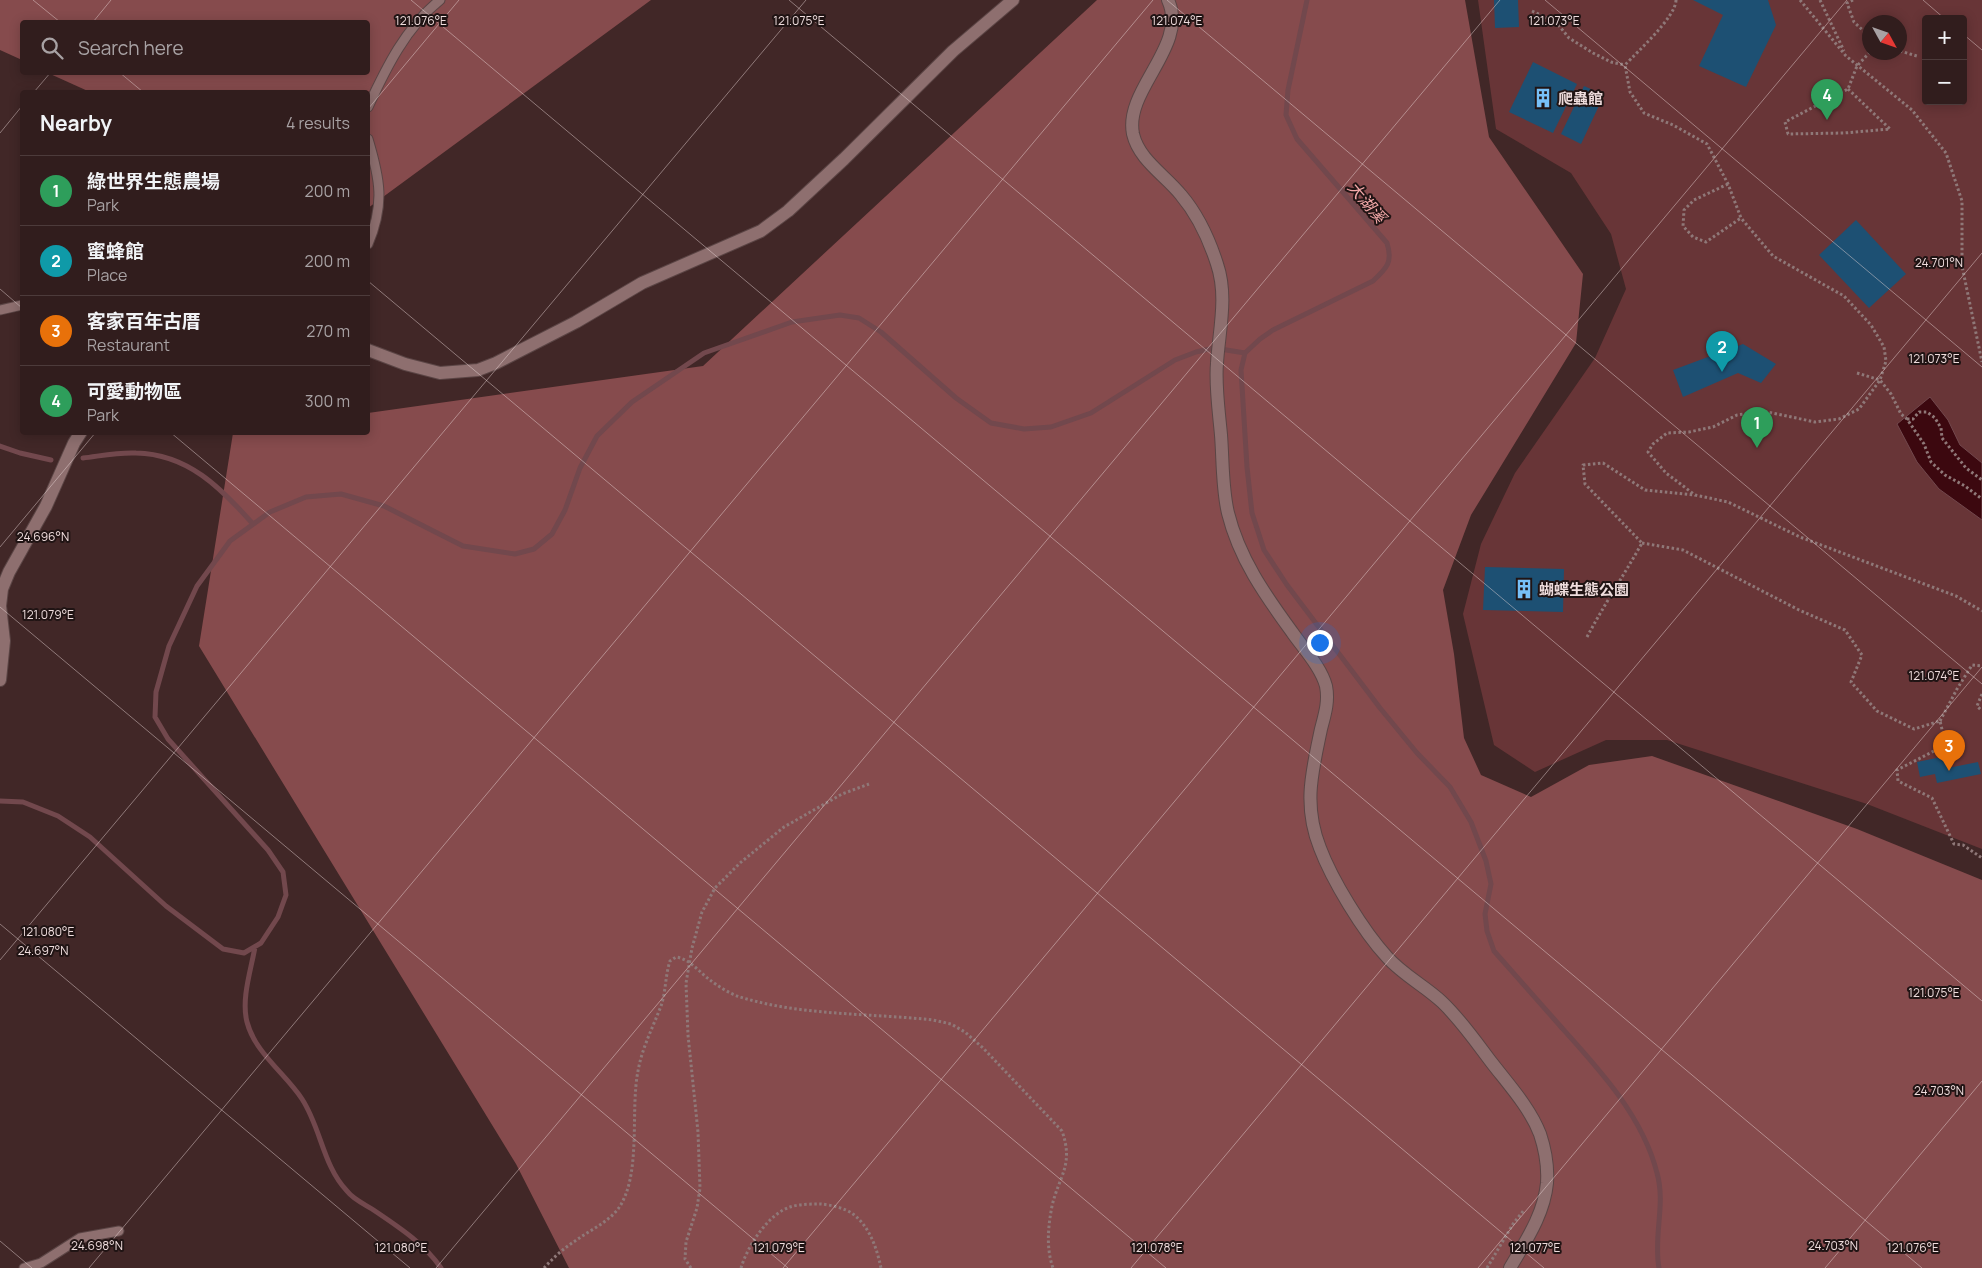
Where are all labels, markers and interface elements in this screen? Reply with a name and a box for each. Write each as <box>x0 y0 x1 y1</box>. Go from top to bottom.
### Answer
text: 121.076°E <box>395 12 447 29</box>
text: 121.075°E <box>773 12 825 29</box>
text: 121.074°E <box>1152 12 1203 29</box>
text: 121.073°E <box>1529 12 1580 29</box>
north arrow <box>1862 15 1907 60</box>
map controls <box>1922 15 1967 105</box>
button: + <box>1922 15 1967 60</box>
search box <box>20 20 370 75</box>
icon: search <box>38 34 66 62</box>
text: Search here <box>78 35 184 61</box>
button: − <box>1922 60 1967 105</box>
pin: 4 <box>1811 79 1843 120</box>
building icon: 爬蟲館 <box>1532 87 1554 109</box>
place label: 爬蟲館 <box>1558 88 1603 109</box>
text: Nearby <box>40 109 112 137</box>
text: 4 results <box>286 112 350 134</box>
text: 綠世界生態農場 <box>87 168 220 194</box>
water label: 大湖溪 <box>1343 177 1392 229</box>
text: 1 <box>52 180 60 202</box>
text: 200 m <box>305 180 350 202</box>
text: Park <box>87 194 119 216</box>
text: 蜜蜂館 <box>87 238 144 264</box>
text: 2 <box>51 250 61 272</box>
text: 200 m <box>305 250 350 272</box>
text: 24.701°N <box>1915 254 1963 271</box>
text: Place <box>87 264 127 286</box>
text: 客家百年古厝 <box>87 308 201 334</box>
text: 3 <box>51 320 61 342</box>
text: 270 m <box>306 320 350 342</box>
pin: 2 <box>1706 331 1738 372</box>
text: Restaurant <box>87 334 170 356</box>
text: 121.073°E <box>1909 350 1960 367</box>
text: 可愛動物區 <box>87 378 182 404</box>
text: 4 <box>51 390 61 412</box>
text: 300 m <box>305 390 350 412</box>
text: Park <box>87 404 119 426</box>
pin: 1 <box>1741 407 1773 448</box>
text: 24.696°N <box>17 528 69 545</box>
building icon: 蝴蝶生態公園 <box>1513 578 1535 600</box>
place label: 蝴蝶生態公園 <box>1539 579 1629 600</box>
text: 121.079°E <box>22 606 74 623</box>
your location <box>1307 630 1333 656</box>
text: 121.074°E <box>1909 667 1960 684</box>
pin: 3 <box>1933 730 1965 771</box>
text: 121.080°E <box>22 923 74 940</box>
text: 24.697°N <box>18 942 68 959</box>
text: 121.075°E <box>1908 984 1960 1001</box>
text: 24.703°N <box>1914 1082 1964 1099</box>
text: 24.698°N <box>71 1237 123 1254</box>
text: 24.703°N <box>1808 1237 1858 1254</box>
text: 121.080°E <box>375 1239 427 1256</box>
text: 121.079°E <box>753 1239 805 1256</box>
text: 121.078°E <box>1131 1239 1183 1256</box>
text: 121.077°E <box>1510 1239 1560 1256</box>
text: 121.076°E <box>1887 1239 1939 1256</box>

